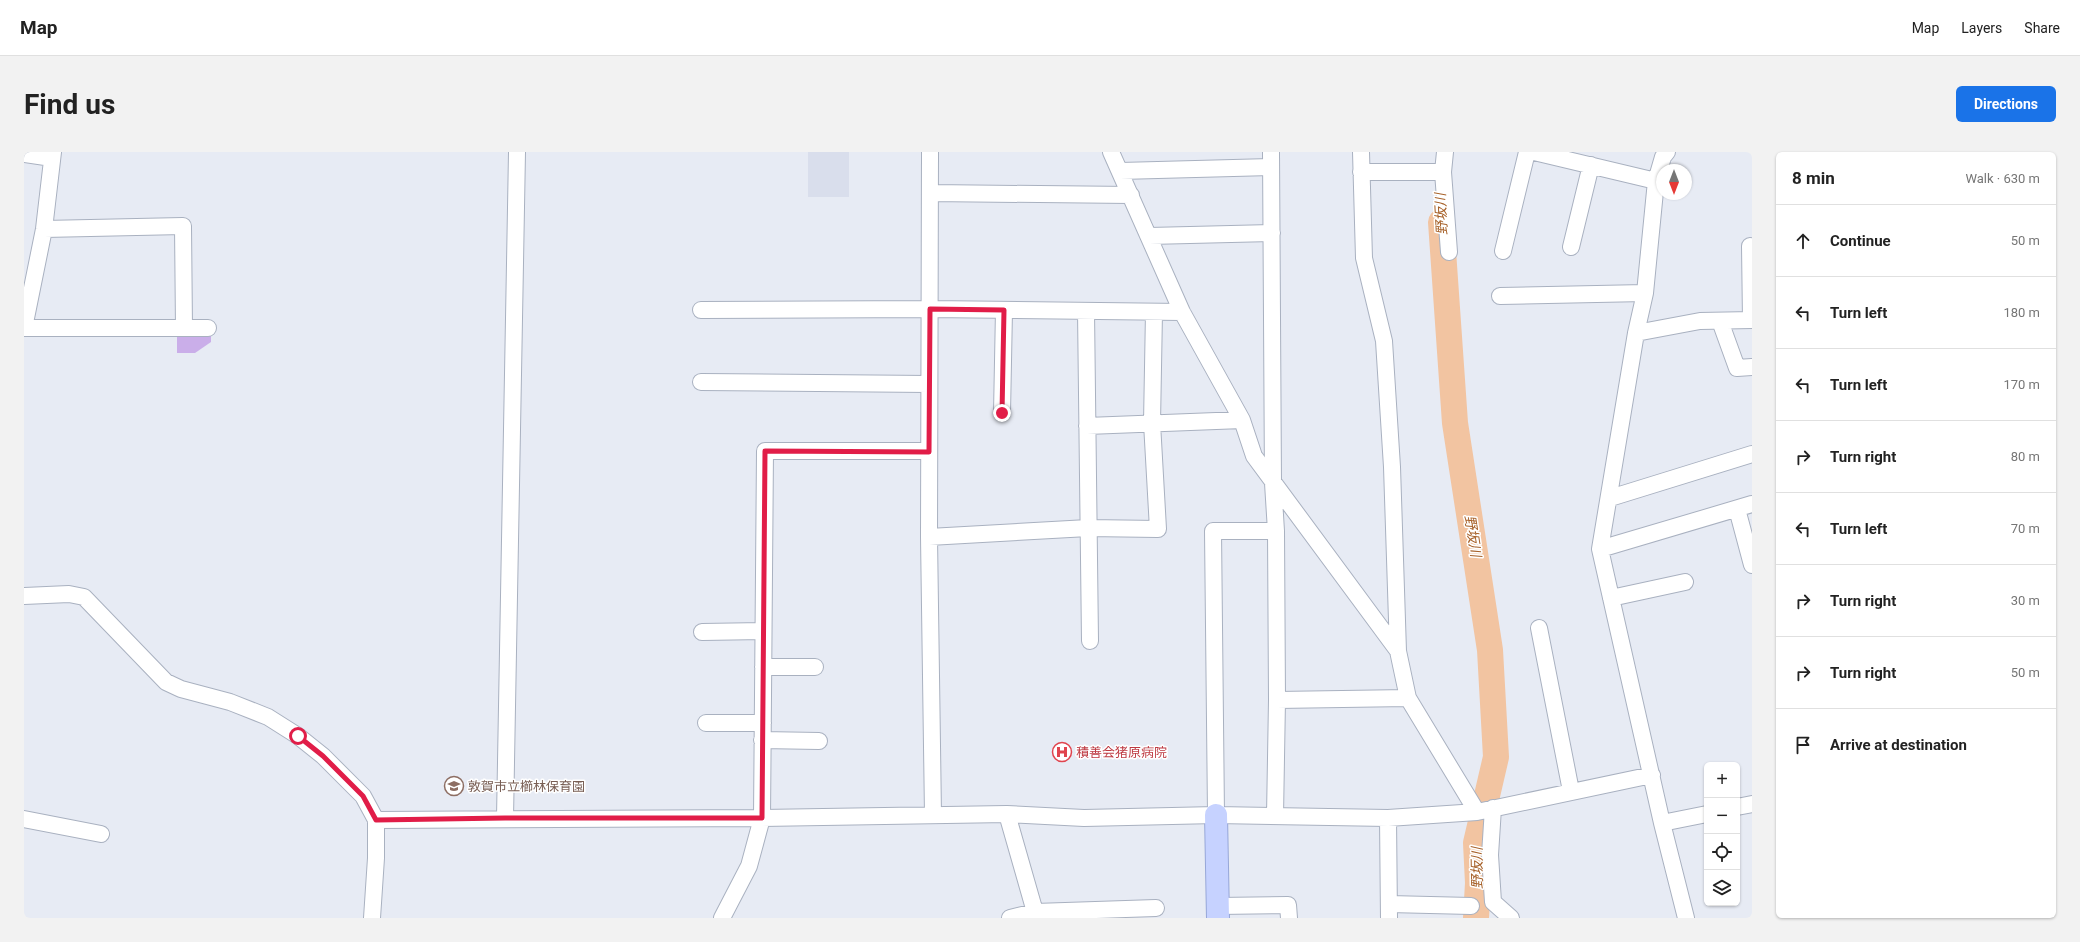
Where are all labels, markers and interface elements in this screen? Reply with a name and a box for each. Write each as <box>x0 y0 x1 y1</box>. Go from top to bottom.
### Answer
text: Map <box>20 16 58 39</box>
text: Map <box>1912 20 1939 36</box>
text: Layers <box>1961 20 2002 36</box>
text: Share <box>2024 20 2060 36</box>
button: Directions <box>1956 86 2056 122</box>
text: Find us <box>24 88 115 121</box>
north arrow <box>1656 164 1692 200</box>
text: 8 min <box>1792 168 1835 188</box>
text: Walk · 630 m <box>1965 171 2040 186</box>
water label: 野坂川 <box>1432 191 1450 235</box>
icon: ahead <box>1792 230 1814 252</box>
text: Continue <box>1830 232 1891 250</box>
text: 50 m <box>2011 233 2040 248</box>
icon: left <box>1792 302 1814 324</box>
text: Turn left <box>1830 304 1887 322</box>
text: 180 m <box>2003 305 2040 320</box>
icon: left <box>1792 374 1814 396</box>
text: Turn left <box>1830 376 1887 394</box>
text: 170 m <box>2003 377 2040 392</box>
route end <box>993 404 1011 422</box>
icon: right <box>1792 446 1814 468</box>
text: Turn right <box>1830 448 1896 466</box>
text: 80 m <box>2011 449 2040 464</box>
water label: 野坂川 <box>1462 514 1484 560</box>
icon: left <box>1792 518 1814 540</box>
text: Turn left <box>1830 520 1887 538</box>
text: 70 m <box>2011 521 2040 536</box>
icon: right <box>1792 590 1814 612</box>
text: Turn right <box>1830 592 1896 610</box>
text: 30 m <box>2011 593 2040 608</box>
icon: right <box>1792 662 1814 684</box>
text: Turn right <box>1830 664 1896 682</box>
text: 50 m <box>2011 665 2040 680</box>
route start <box>289 727 307 745</box>
icon: arrive <box>1792 734 1814 756</box>
text: Arrive at destination <box>1830 736 1967 754</box>
hospital icon: 積善会猪原病院 <box>1051 741 1073 763</box>
place label: 積善会猪原病院 <box>1076 745 1167 760</box>
map controls <box>1704 762 1740 906</box>
button: + <box>1704 762 1740 798</box>
school or university icon: 敦賀市立櫛林保育園 <box>443 775 465 797</box>
place label: 敦賀市立櫛林保育園 <box>468 779 585 794</box>
button: − <box>1704 798 1740 834</box>
button: locate <box>1704 834 1740 870</box>
water label: 野坂川 <box>1469 845 1485 889</box>
button: layers <box>1704 870 1740 906</box>

